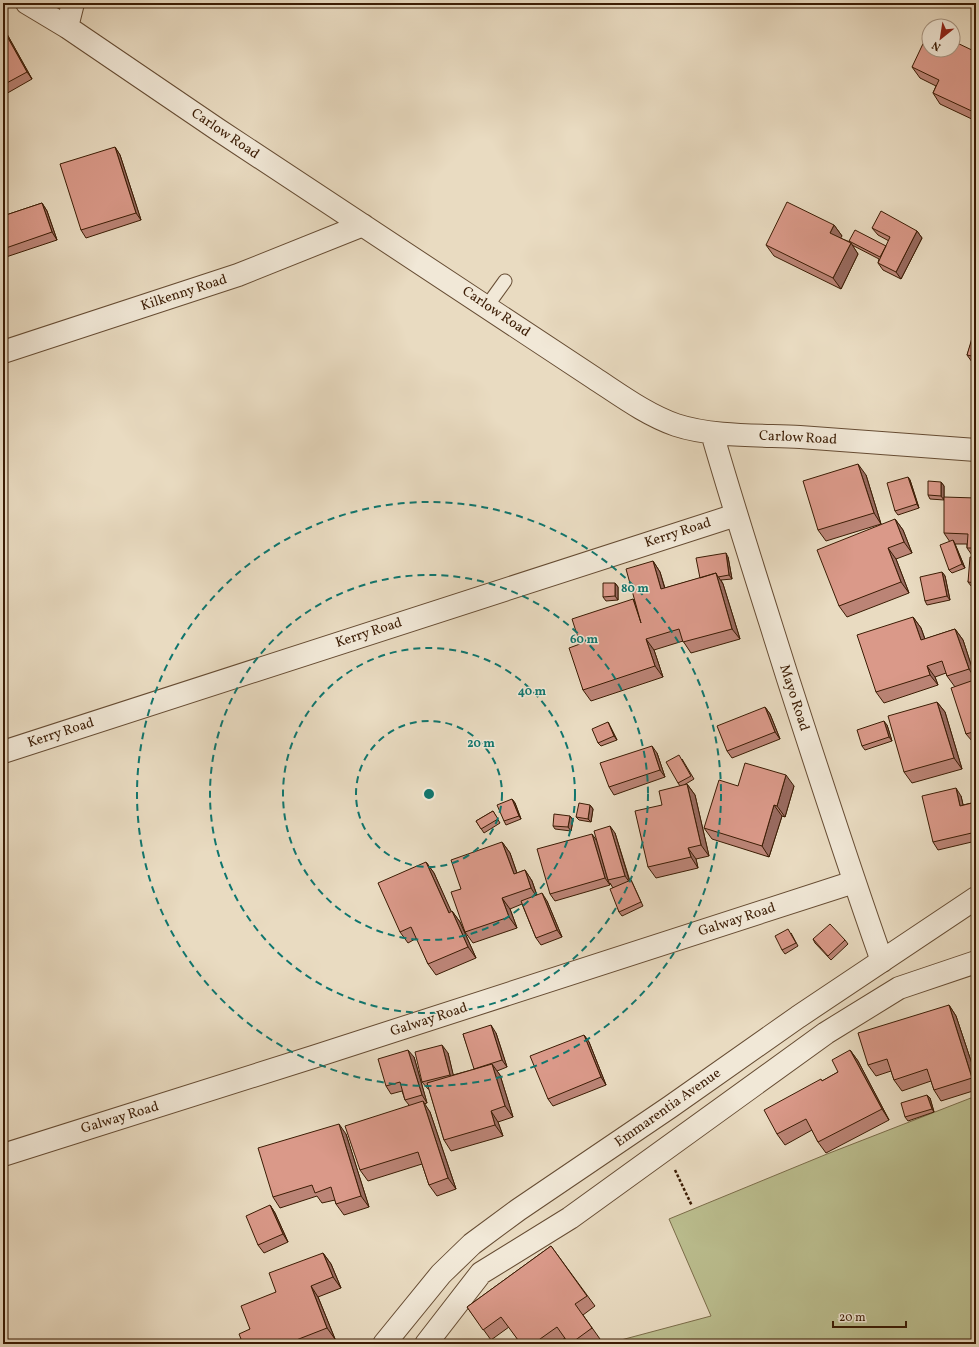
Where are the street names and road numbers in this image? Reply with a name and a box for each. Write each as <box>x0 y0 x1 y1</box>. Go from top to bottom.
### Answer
street label: Carlow Road <box>187 104 263 164</box>
street label: Kilkenny Road <box>138 270 230 316</box>
street label: Carlow Road <box>458 282 534 342</box>
street label: Carlow Road <box>758 426 838 450</box>
street label: Kerry Road <box>642 513 714 553</box>
street label: Kerry Road <box>333 613 405 653</box>
street label: Mayo Road <box>774 662 814 734</box>
street label: Kerry Road <box>25 713 97 753</box>
street label: Galway Road <box>696 899 778 941</box>
street label: Galway Road <box>388 999 470 1041</box>
street label: Emmarentia Avenue <box>611 1064 725 1152</box>
street label: Galway Road <box>79 1097 161 1139</box>

